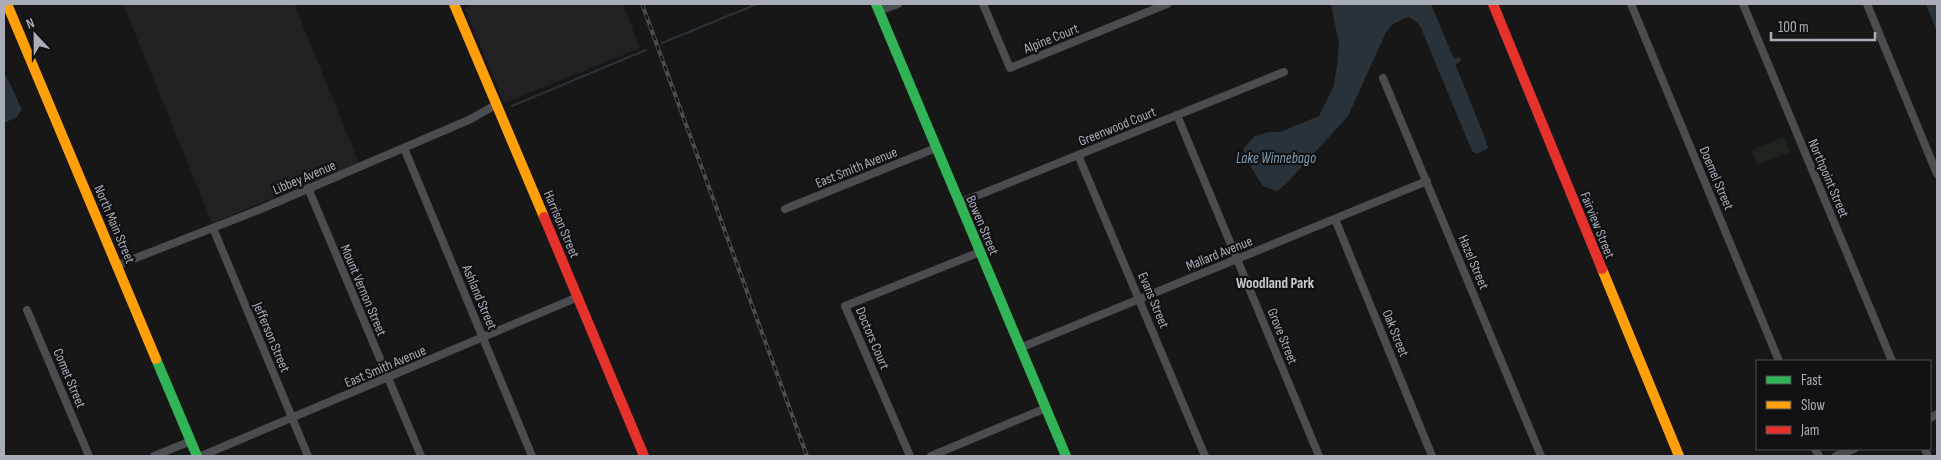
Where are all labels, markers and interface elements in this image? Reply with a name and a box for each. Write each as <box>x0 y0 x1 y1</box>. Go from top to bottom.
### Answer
north arrow <box>10 10 60 60</box>
scale bar <box>1771 10 1875 42</box>
text: N <box>24 14 37 33</box>
text: 100 m <box>1778 18 1809 37</box>
street label: Alpine Court <box>1020 20 1081 58</box>
street label: Greenwood Court <box>1076 103 1159 150</box>
street label: Northpoint Street <box>1804 136 1853 220</box>
street label: East Smith Avenue <box>813 143 900 192</box>
street label: Doemel Street <box>1696 144 1738 212</box>
water label: Lake Winnebago <box>1236 149 1316 168</box>
street label: Libbey Avenue <box>270 157 338 198</box>
street label: North Main Street <box>90 182 139 266</box>
street label: Harrison Street <box>540 188 583 261</box>
street label: Fairview Street <box>1576 189 1619 261</box>
street label: Bowen Street <box>962 193 1003 258</box>
street label: Mallard Avenue <box>1183 232 1255 275</box>
street label: Hazel Street <box>1455 232 1493 292</box>
street label: Mount Vernon Street <box>337 242 390 338</box>
street label: Ashland Street <box>458 261 501 332</box>
street label: Evans Street <box>1134 270 1173 331</box>
district label: Woodland Park <box>1236 274 1315 293</box>
street label: Jefferson Street <box>249 299 294 375</box>
street label: Doctors Court <box>852 304 893 372</box>
street label: Grove Street <box>1264 306 1302 367</box>
street label: Oak Street <box>1378 307 1413 359</box>
street label: East Smith Avenue <box>342 342 428 391</box>
street label: Comet Street <box>49 346 90 411</box>
legend <box>1756 360 1931 450</box>
text: Fast <box>1801 371 1823 390</box>
text: Slow <box>1801 396 1825 415</box>
text: Jam <box>1800 421 1819 440</box>

